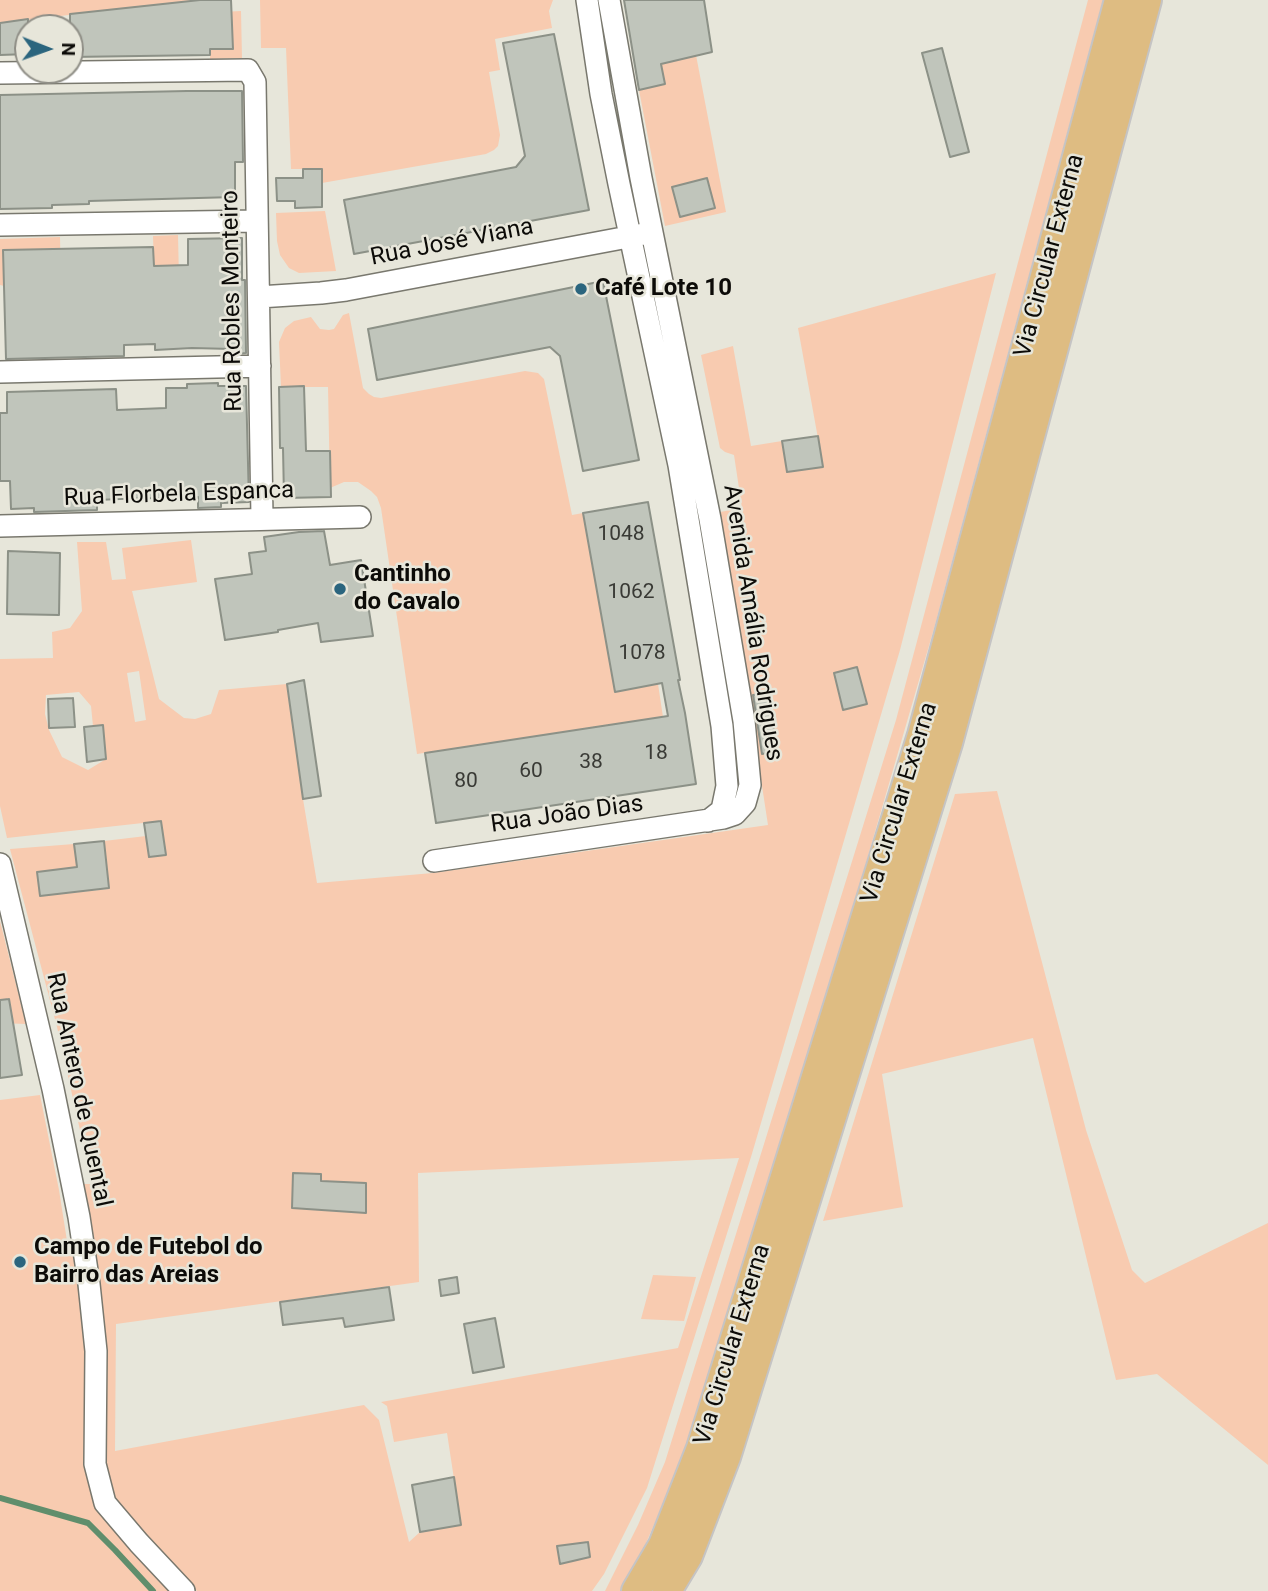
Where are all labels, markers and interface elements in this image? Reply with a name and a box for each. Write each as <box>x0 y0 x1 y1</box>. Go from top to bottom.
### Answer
north arrow <box>14 14 84 84</box>
text: N <box>57 42 80 56</box>
street label: Via Circular Externa <box>1009 151 1091 361</box>
street label: Rua Robles Monteiro <box>217 190 249 412</box>
street label: Rua José Viana <box>368 213 536 273</box>
place label: Café Lote 10 <box>595 275 732 303</box>
marker: Café Lote 10 <box>573 281 589 297</box>
street label: Rua Florbela Espanca <box>63 477 295 513</box>
street label: Avenida Amália Rodrigues <box>716 483 788 763</box>
house number: 1048 <box>597 522 645 548</box>
place label: Cantinho do Cavalo <box>354 561 460 617</box>
house number: 1062 <box>607 580 655 606</box>
marker: Cantinho do Cavalo <box>332 581 348 597</box>
house number: 1078 <box>618 641 666 667</box>
street label: Via Circular Externa <box>856 699 944 907</box>
house number: 18 <box>644 741 668 767</box>
house number: 38 <box>579 750 603 776</box>
house number: 60 <box>519 759 543 785</box>
house number: 80 <box>454 769 478 795</box>
street label: Rua João Dias <box>489 790 645 840</box>
street label: Rua Antero de Quental <box>39 970 117 1210</box>
place label: Campo de Futebol do Bairro das Areias <box>34 1234 263 1290</box>
street label: Via Circular Externa <box>689 1241 777 1449</box>
marker: Campo de Futebol do Bairro das Areias <box>12 1254 28 1270</box>

